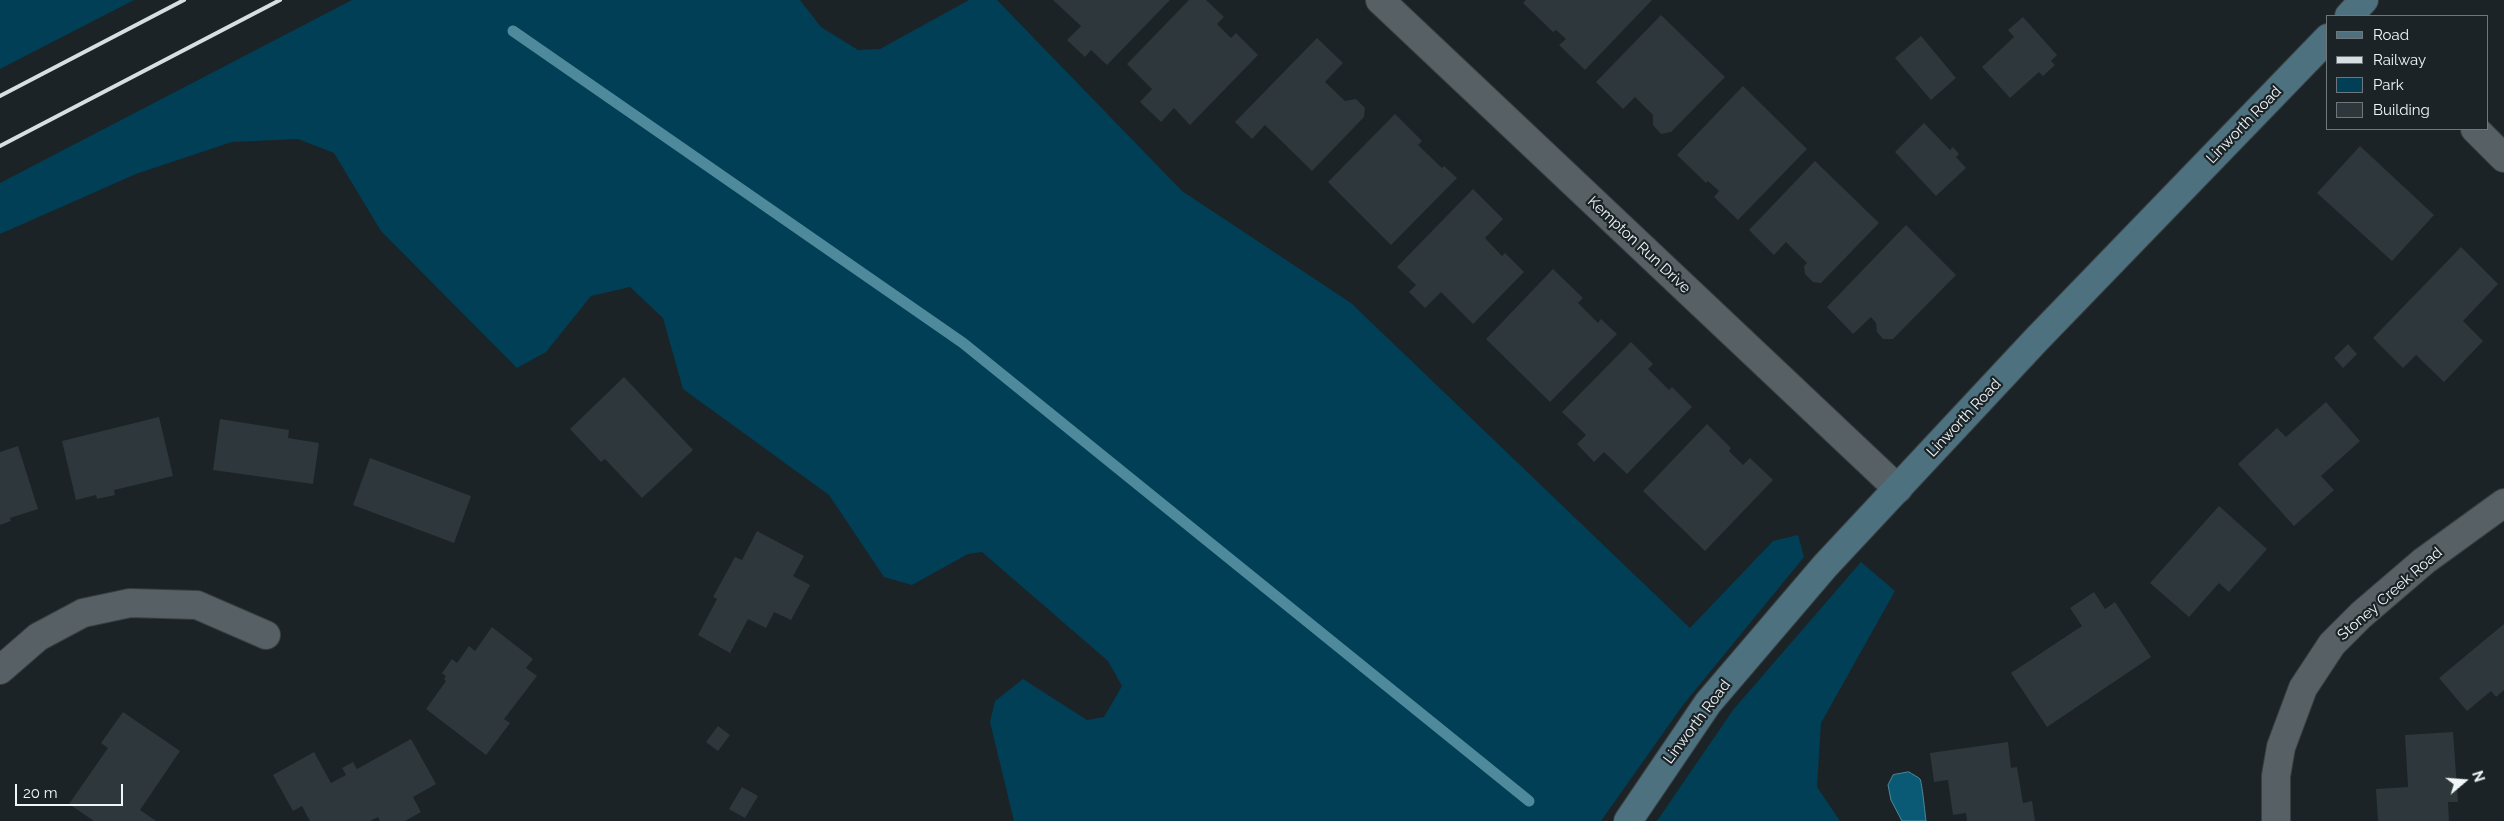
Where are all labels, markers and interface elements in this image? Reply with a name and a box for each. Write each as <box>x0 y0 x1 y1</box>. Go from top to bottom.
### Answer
legend <box>2326 15 2489 130</box>
text: Road <box>2373 26 2409 44</box>
text: Railway <box>2373 51 2426 69</box>
text: Park <box>2373 76 2404 94</box>
street label: Linworth Road <box>2203 83 2285 167</box>
text: Building <box>2373 101 2430 119</box>
street label: Kempton Run Drive <box>1584 193 1694 297</box>
street label: Linworth Road <box>1923 375 2005 461</box>
street label: Stoney Creek Road <box>2334 544 2446 644</box>
street label: Linworth Road <box>1660 677 1734 767</box>
north arrow <box>2439 756 2489 806</box>
text: N <box>2469 769 2488 784</box>
scale bar <box>18 774 125 806</box>
text: 20 m <box>23 784 58 802</box>

